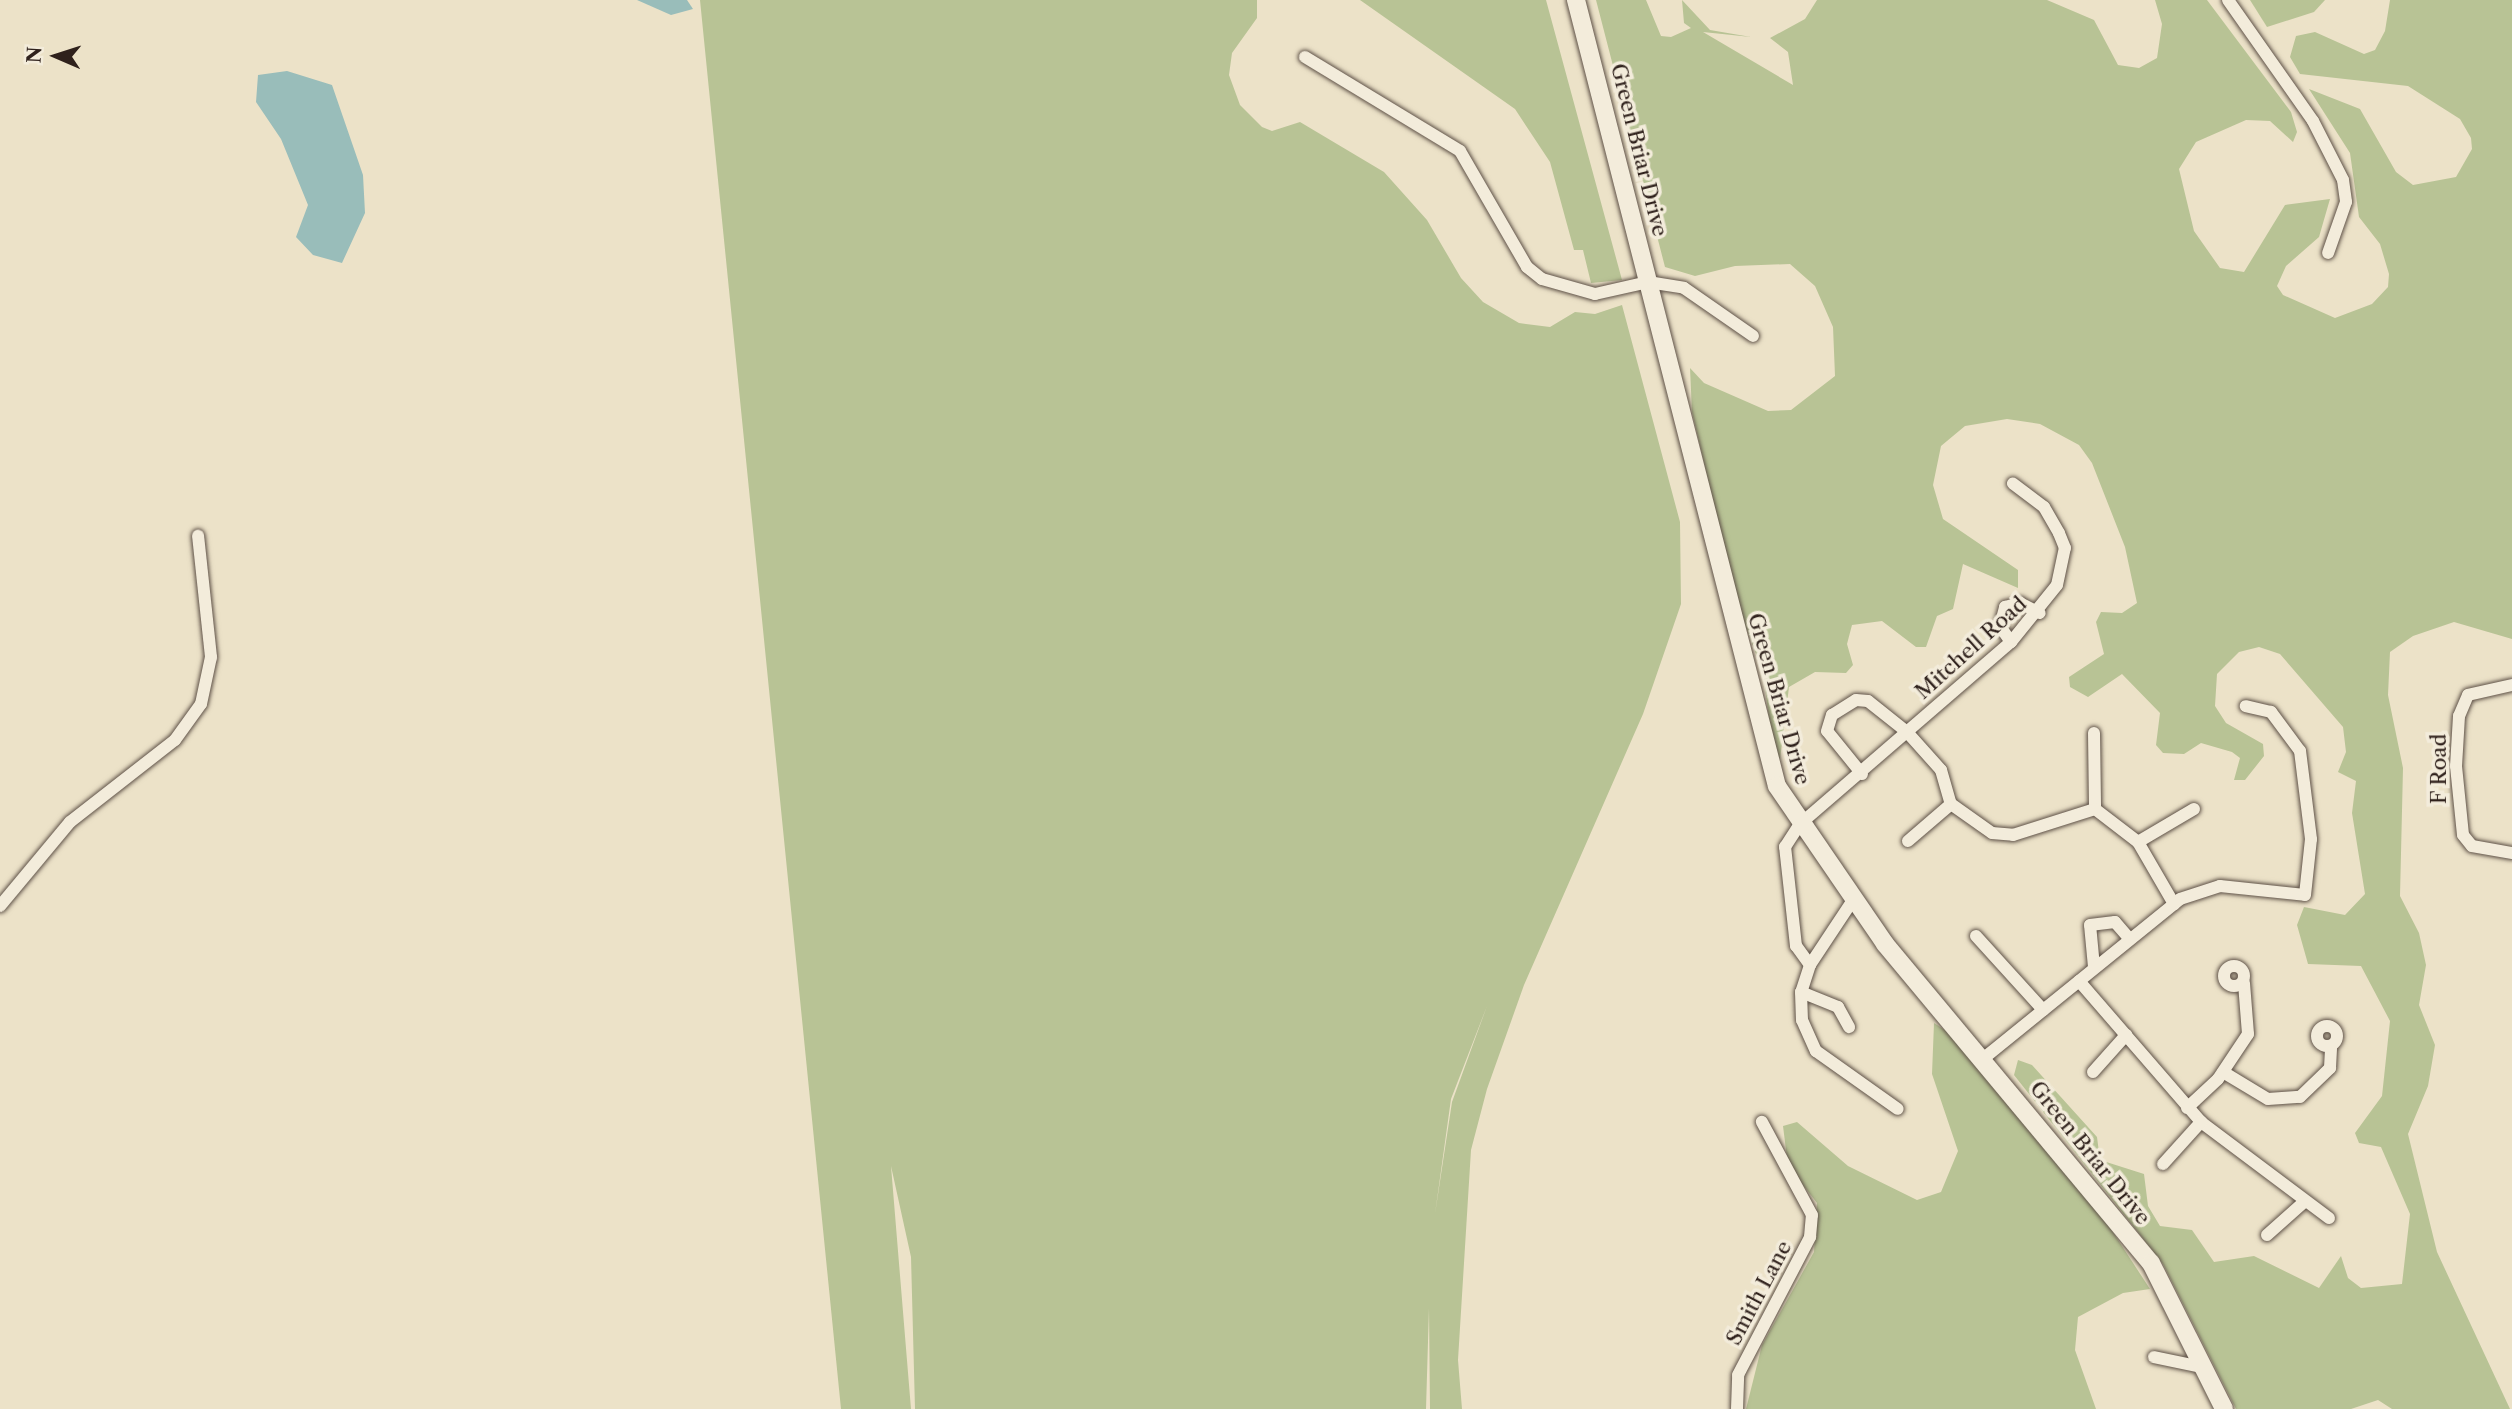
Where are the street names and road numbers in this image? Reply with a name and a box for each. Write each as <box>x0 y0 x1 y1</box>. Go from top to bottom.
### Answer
street label: Green Briar Drive <box>1605 61 1673 239</box>
street label: Mitchell Road <box>1910 591 2032 705</box>
street label: Green Briar Drive <box>1742 610 1816 788</box>
street label: F Road <box>2426 733 2452 805</box>
street label: Green Briar Drive <box>2024 1076 2156 1230</box>
street label: Smith Lane <box>1721 1237 1797 1349</box>

